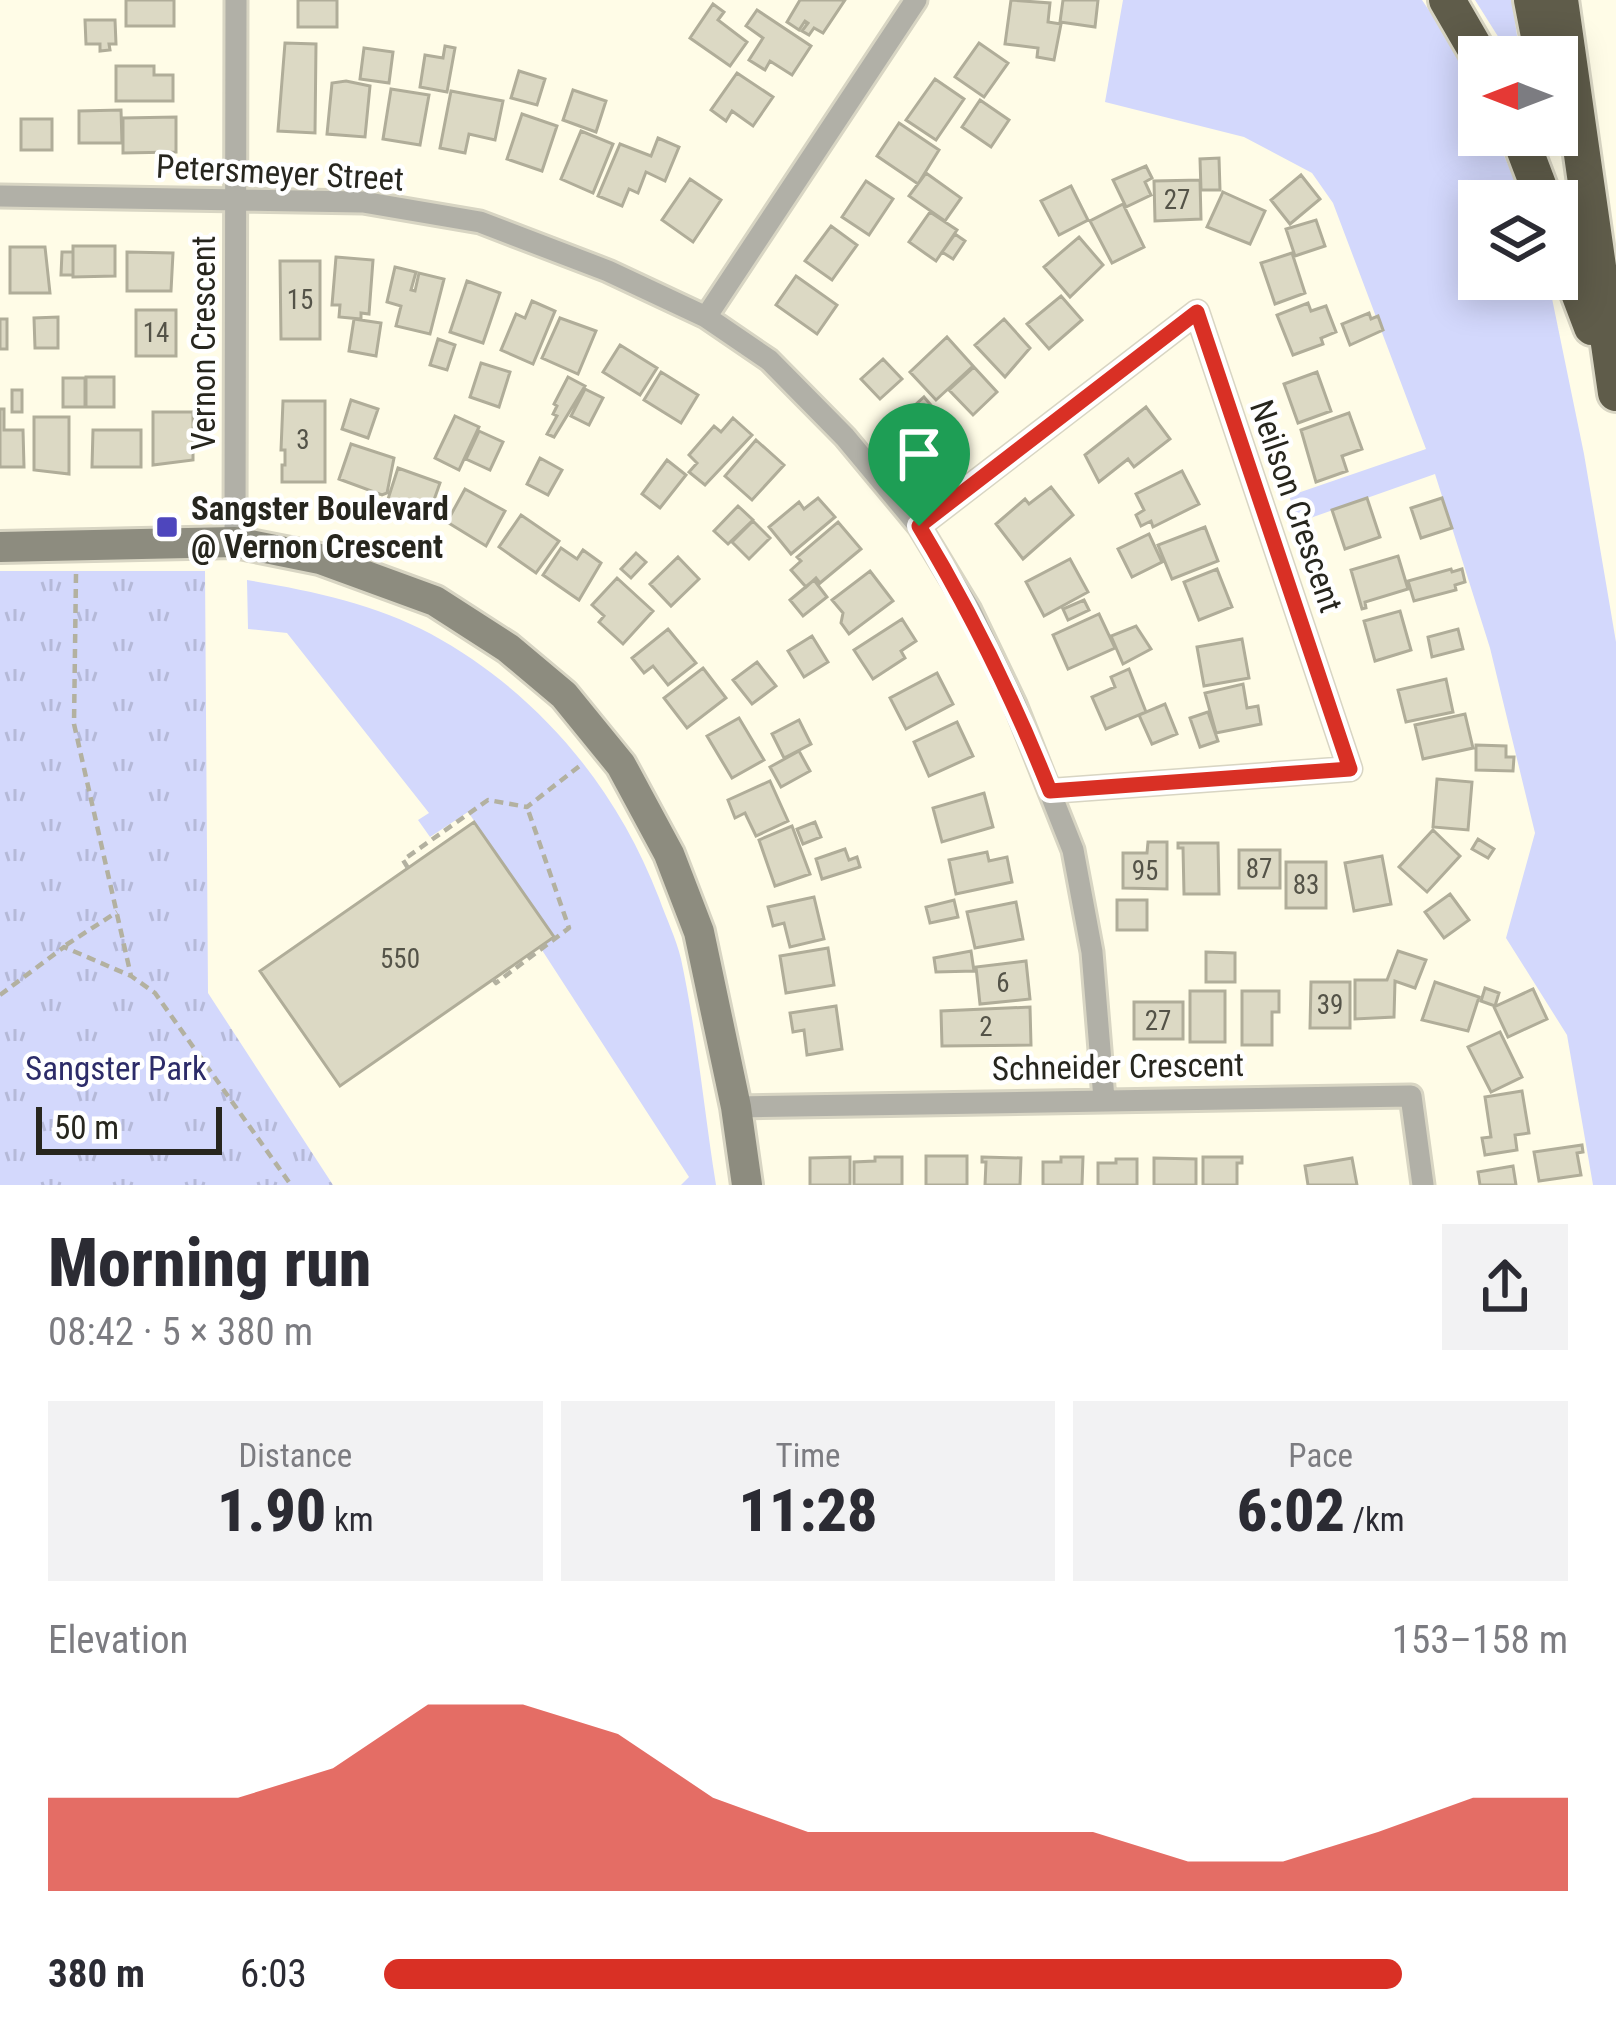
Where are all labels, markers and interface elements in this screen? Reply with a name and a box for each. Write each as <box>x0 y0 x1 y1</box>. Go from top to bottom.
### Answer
north arrow <box>1458 36 1578 156</box>
map controls <box>1458 36 1578 300</box>
street label: Petersmeyer Street <box>155 147 405 198</box>
button: layers <box>1458 180 1578 300</box>
house number: 27 <box>1164 184 1190 216</box>
street label: Vernon Crescent <box>184 236 223 450</box>
house number: 15 <box>287 284 313 316</box>
house number: 14 <box>143 317 169 349</box>
street label: Neilson Crescent <box>1242 395 1351 617</box>
pin <box>868 403 970 526</box>
icon: arrive <box>886 421 952 487</box>
house number: 3 <box>296 424 310 456</box>
place label: Sangster Boulevard @ Vernon Crescent <box>191 489 449 566</box>
marker: Sangster Boulevard @ Vernon Crescent <box>154 514 180 540</box>
house number: 87 <box>1246 853 1272 885</box>
house number: 95 <box>1132 855 1158 887</box>
house number: 83 <box>1293 869 1319 901</box>
house number: 550 <box>380 943 420 975</box>
house number: 6 <box>996 967 1010 999</box>
house number: 39 <box>1317 989 1343 1021</box>
house number: 27 <box>1145 1005 1171 1037</box>
house number: 2 <box>979 1011 993 1043</box>
street label: Schneider Crescent <box>992 1045 1244 1088</box>
park label: Sangster Park <box>25 1049 207 1088</box>
scale bar <box>36 1101 222 1154</box>
text: 50 m <box>54 1108 119 1147</box>
button: share <box>1442 1224 1568 1350</box>
text: Morning run <box>48 1225 371 1302</box>
text: 08:42 · 5 × 380 m <box>48 1309 313 1355</box>
text: Distance <box>238 1436 352 1475</box>
text: Time <box>775 1436 841 1475</box>
text: Pace <box>1288 1436 1353 1475</box>
text: 1.90 <box>217 1475 326 1546</box>
text: 11:28 <box>739 1475 877 1546</box>
text: 6:02 <box>1237 1475 1345 1546</box>
text: km <box>326 1500 374 1539</box>
text: /km <box>1345 1500 1405 1539</box>
text: Elevation <box>48 1617 188 1663</box>
text: 153–158 m <box>1392 1617 1568 1663</box>
text: 380 m <box>48 1951 145 1997</box>
text: 6:03 <box>240 1951 307 1997</box>

